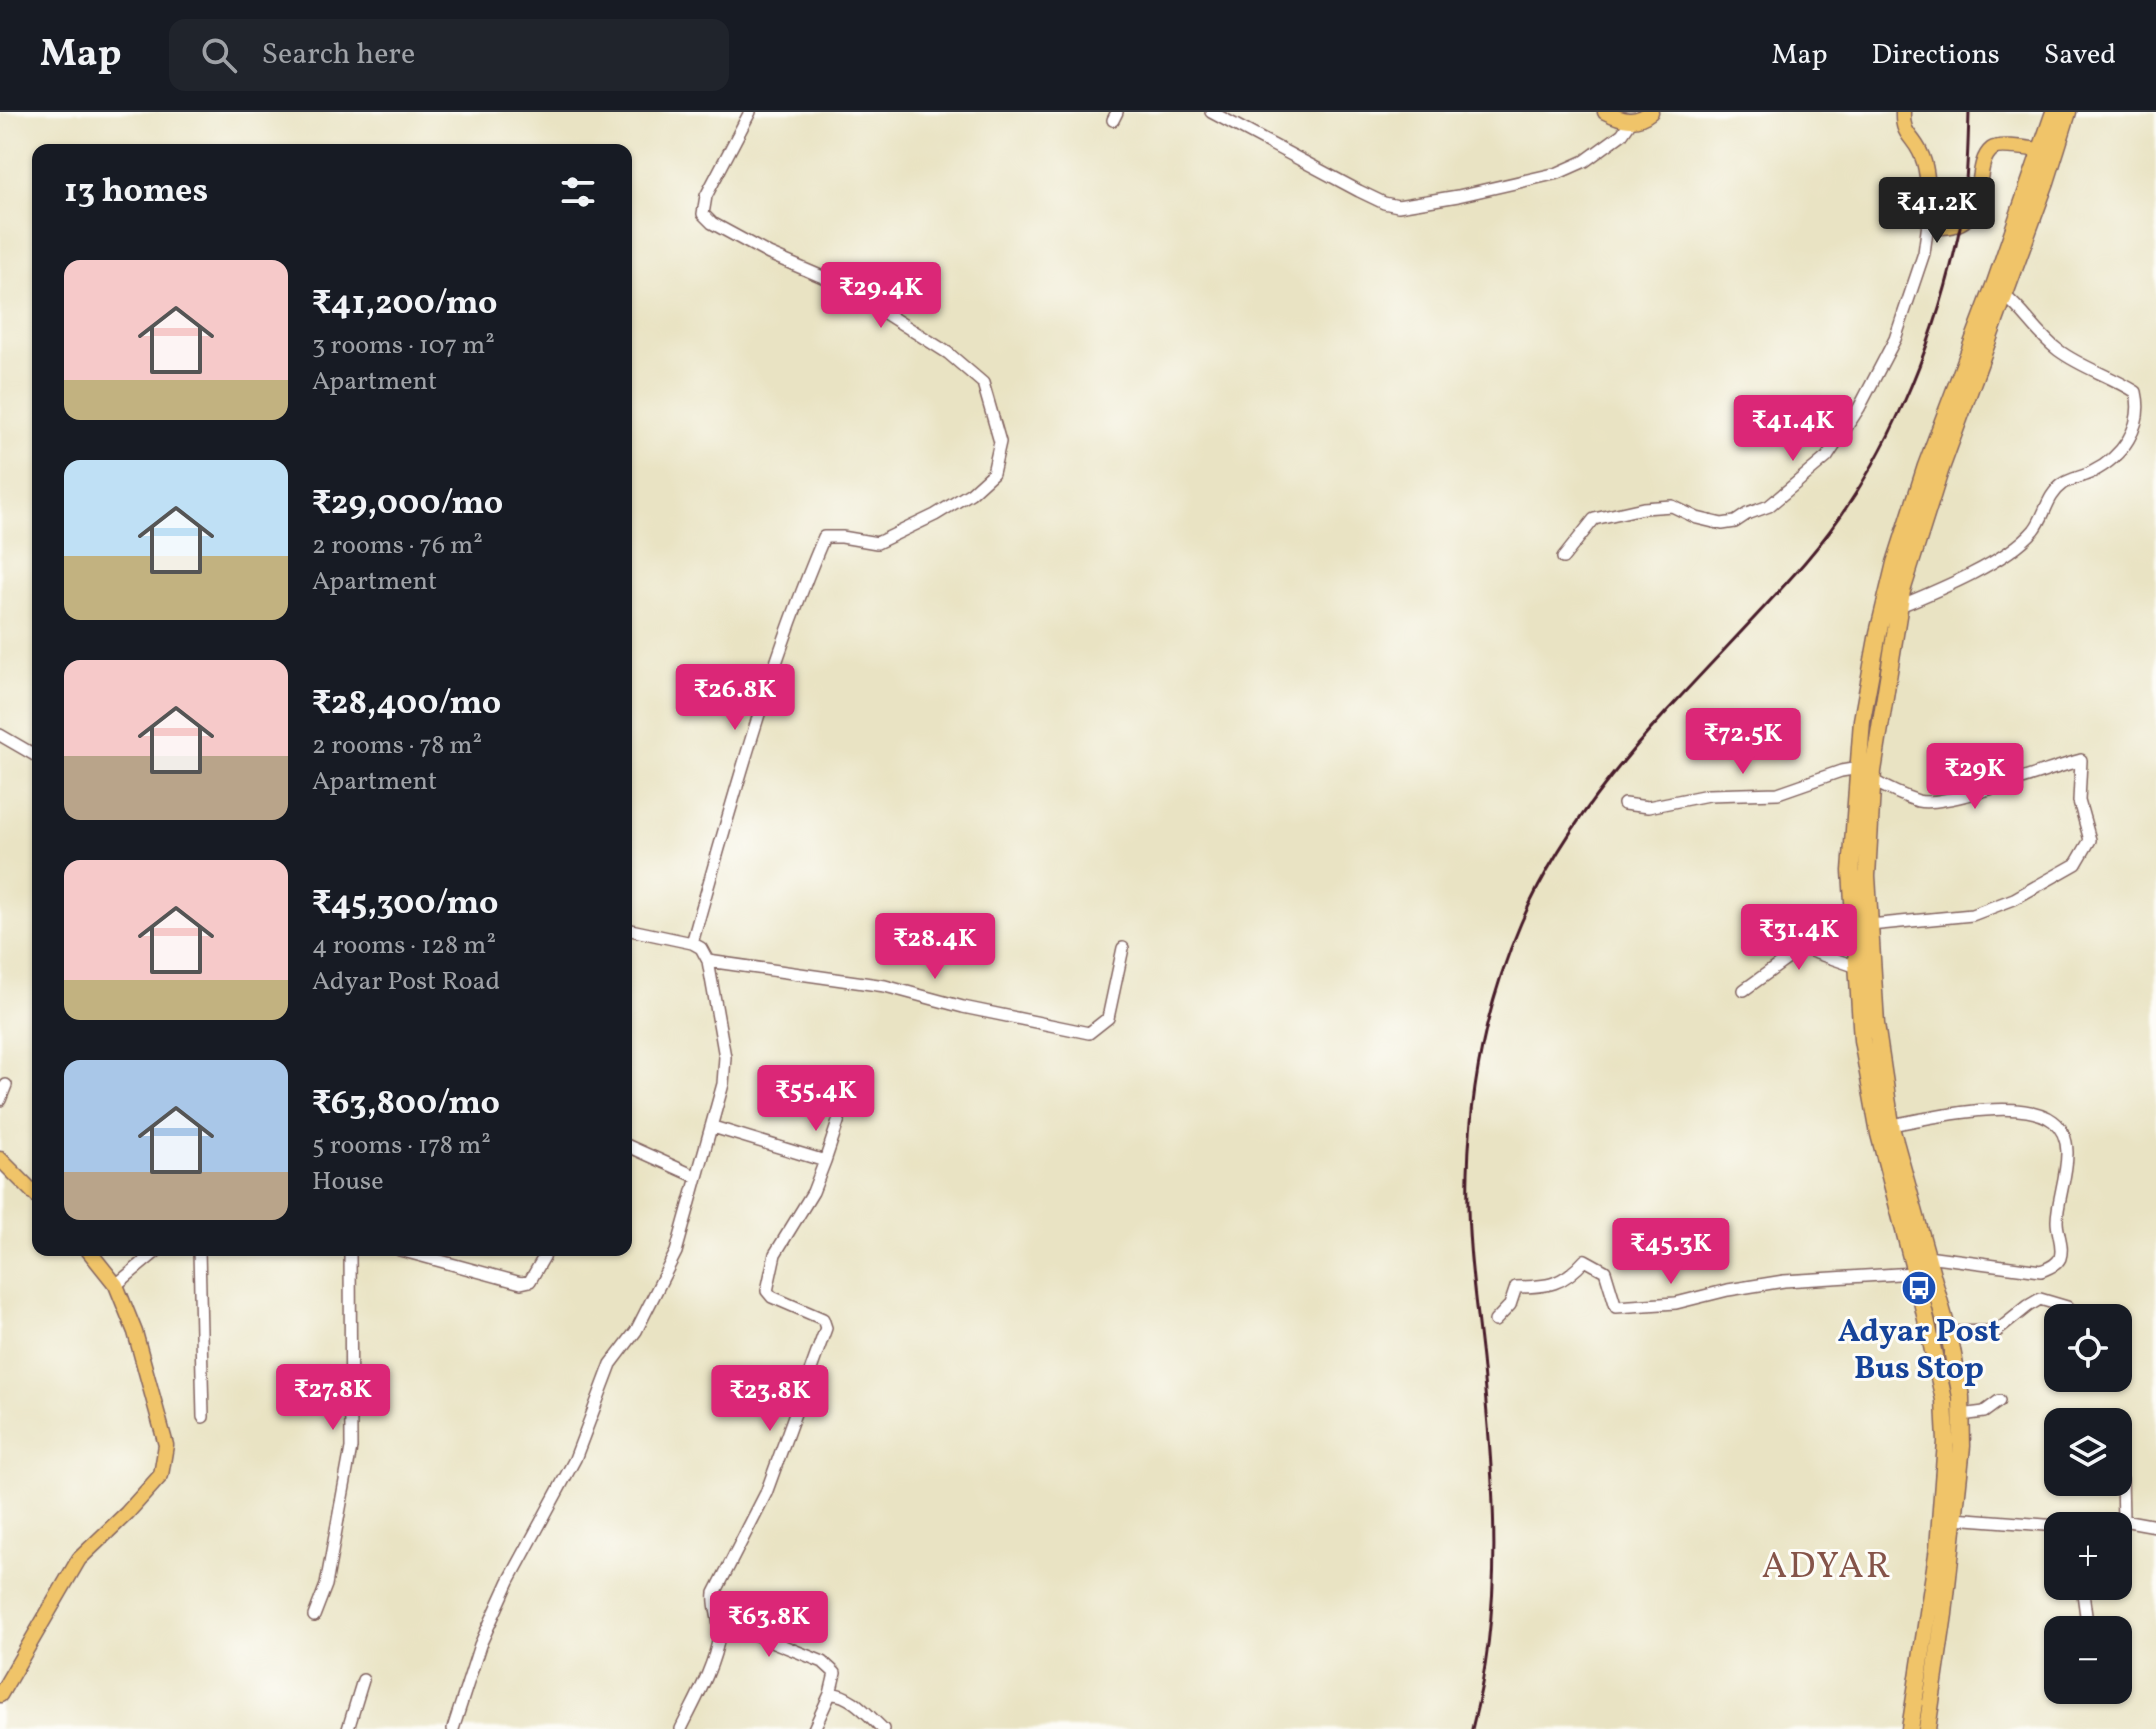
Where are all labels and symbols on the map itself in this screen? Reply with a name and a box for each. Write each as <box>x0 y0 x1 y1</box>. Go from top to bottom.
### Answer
pin: ₹41.2K <box>1872 177 2002 245</box>
pin: ₹29.4K <box>816 262 946 330</box>
pin: ₹41.4K <box>1728 395 1858 463</box>
pin: ₹26.8K <box>670 664 800 732</box>
pin: ₹72.5K <box>1678 708 1808 776</box>
pin: ₹29K <box>1928 743 2022 811</box>
pin: ₹31.4K <box>1734 904 1864 972</box>
pin: ₹28.4K <box>870 913 1000 981</box>
pin: ₹55.4K <box>751 1065 881 1133</box>
pin: ₹45.3K <box>1606 1218 1736 1286</box>
bus stop icon: Adyar Post Bus Stop <box>1900 1269 1938 1307</box>
place label: Adyar Post Bus Stop <box>1838 1311 2000 1392</box>
pin: ₹27.8K <box>268 1364 398 1432</box>
pin: ₹23.8K <box>705 1365 835 1433</box>
district label: ADYAR <box>1762 1543 1892 1593</box>
pin: ₹63.8K <box>704 1591 834 1659</box>

